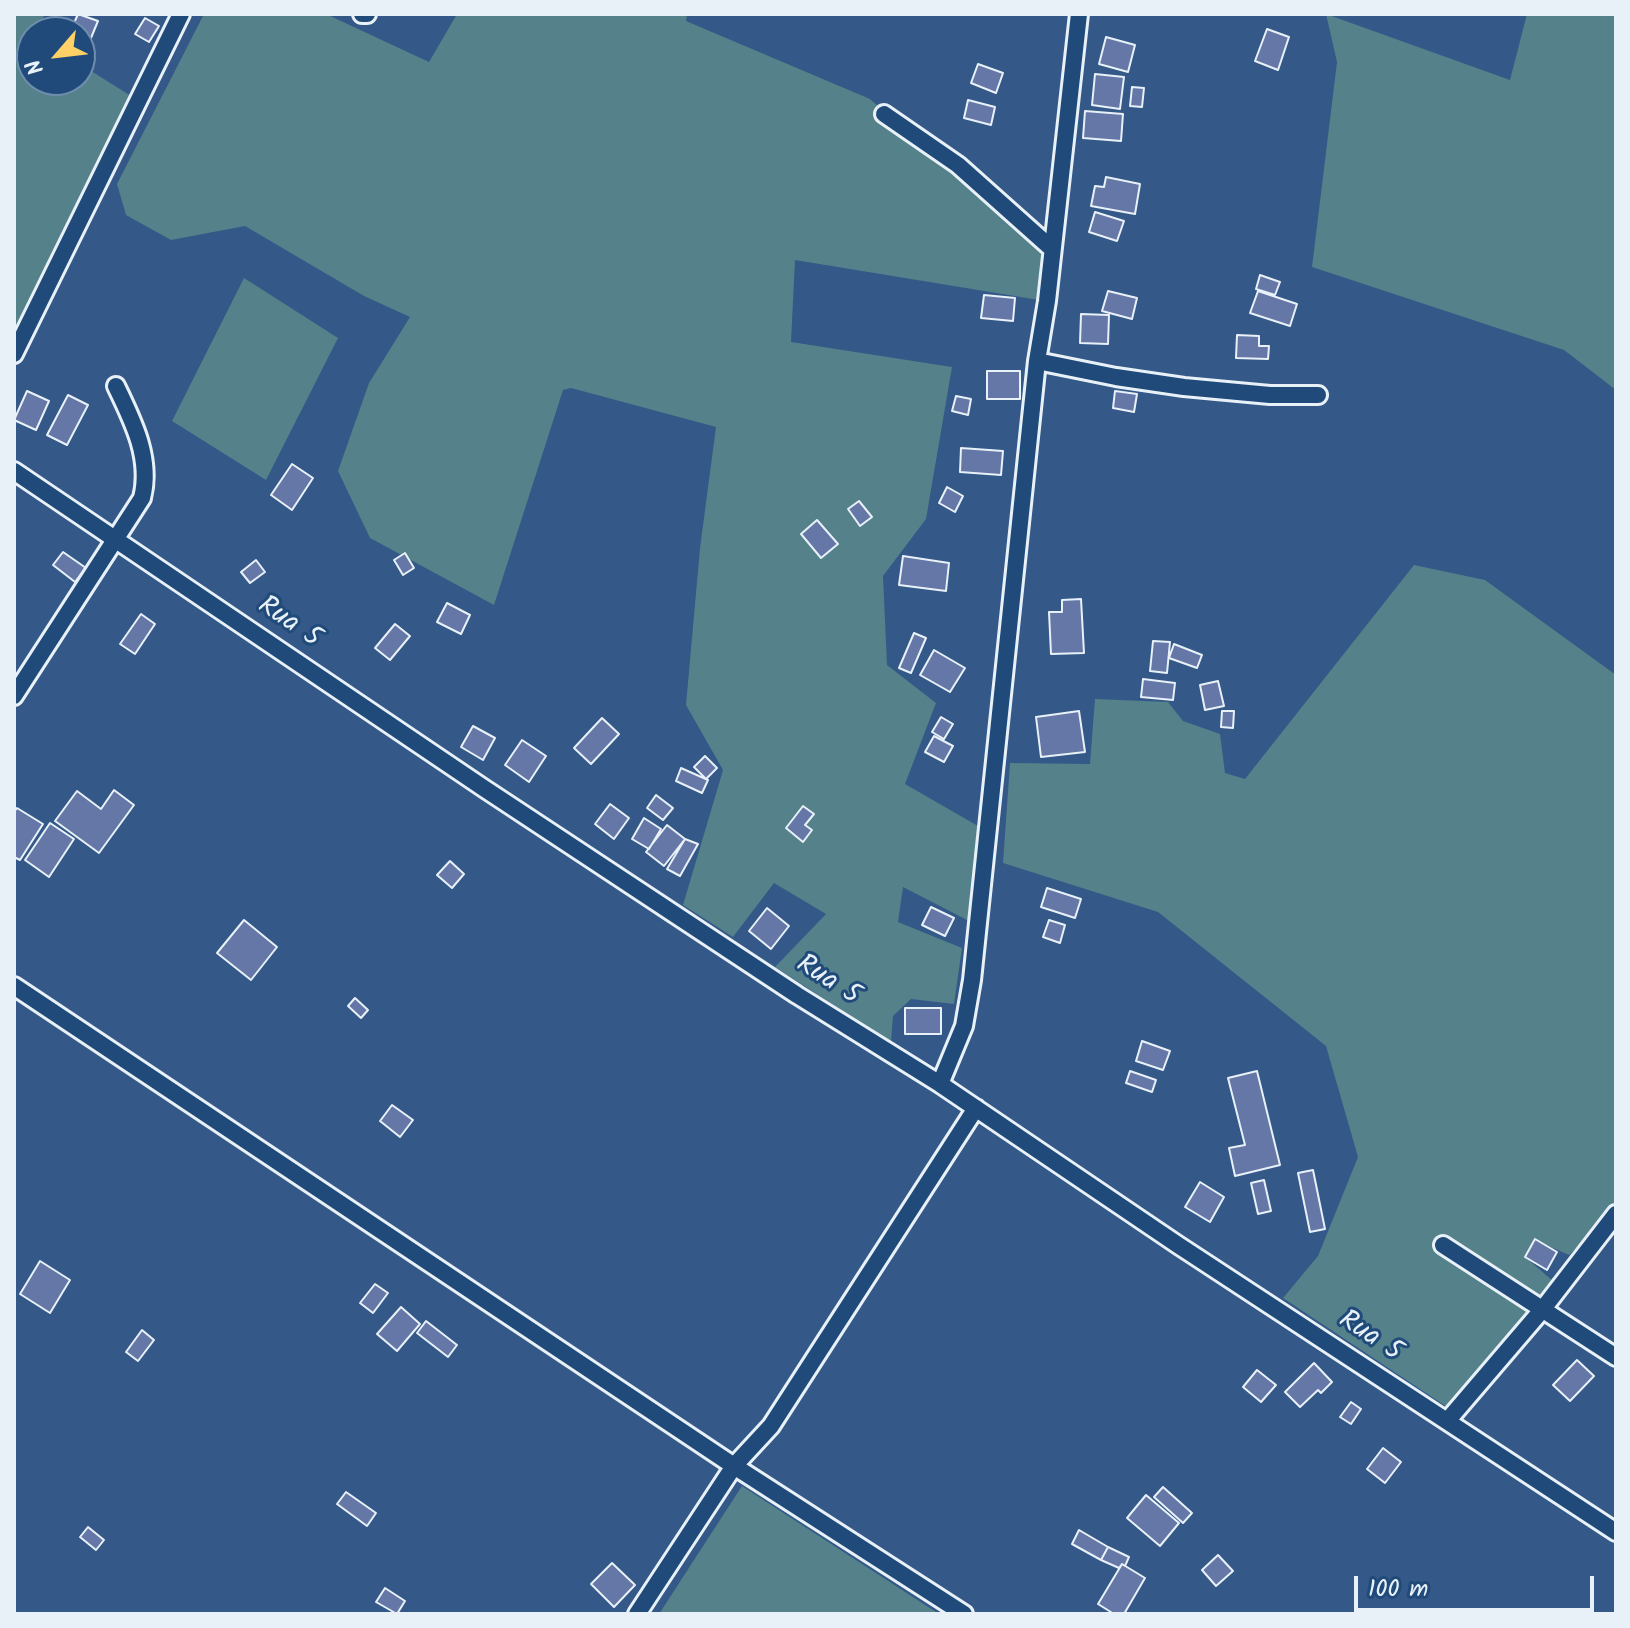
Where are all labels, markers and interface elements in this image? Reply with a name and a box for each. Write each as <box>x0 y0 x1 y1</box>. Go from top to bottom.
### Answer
north arrow <box>16 16 96 96</box>
text: N <box>17 52 55 81</box>
street label: Rua 5 <box>250 591 326 657</box>
street label: Rua 5 <box>789 949 865 1015</box>
street label: Rua 5 <box>1331 1305 1407 1371</box>
scale bar <box>1358 1560 1598 1610</box>
text: 100 m <box>1368 1570 1428 1609</box>

